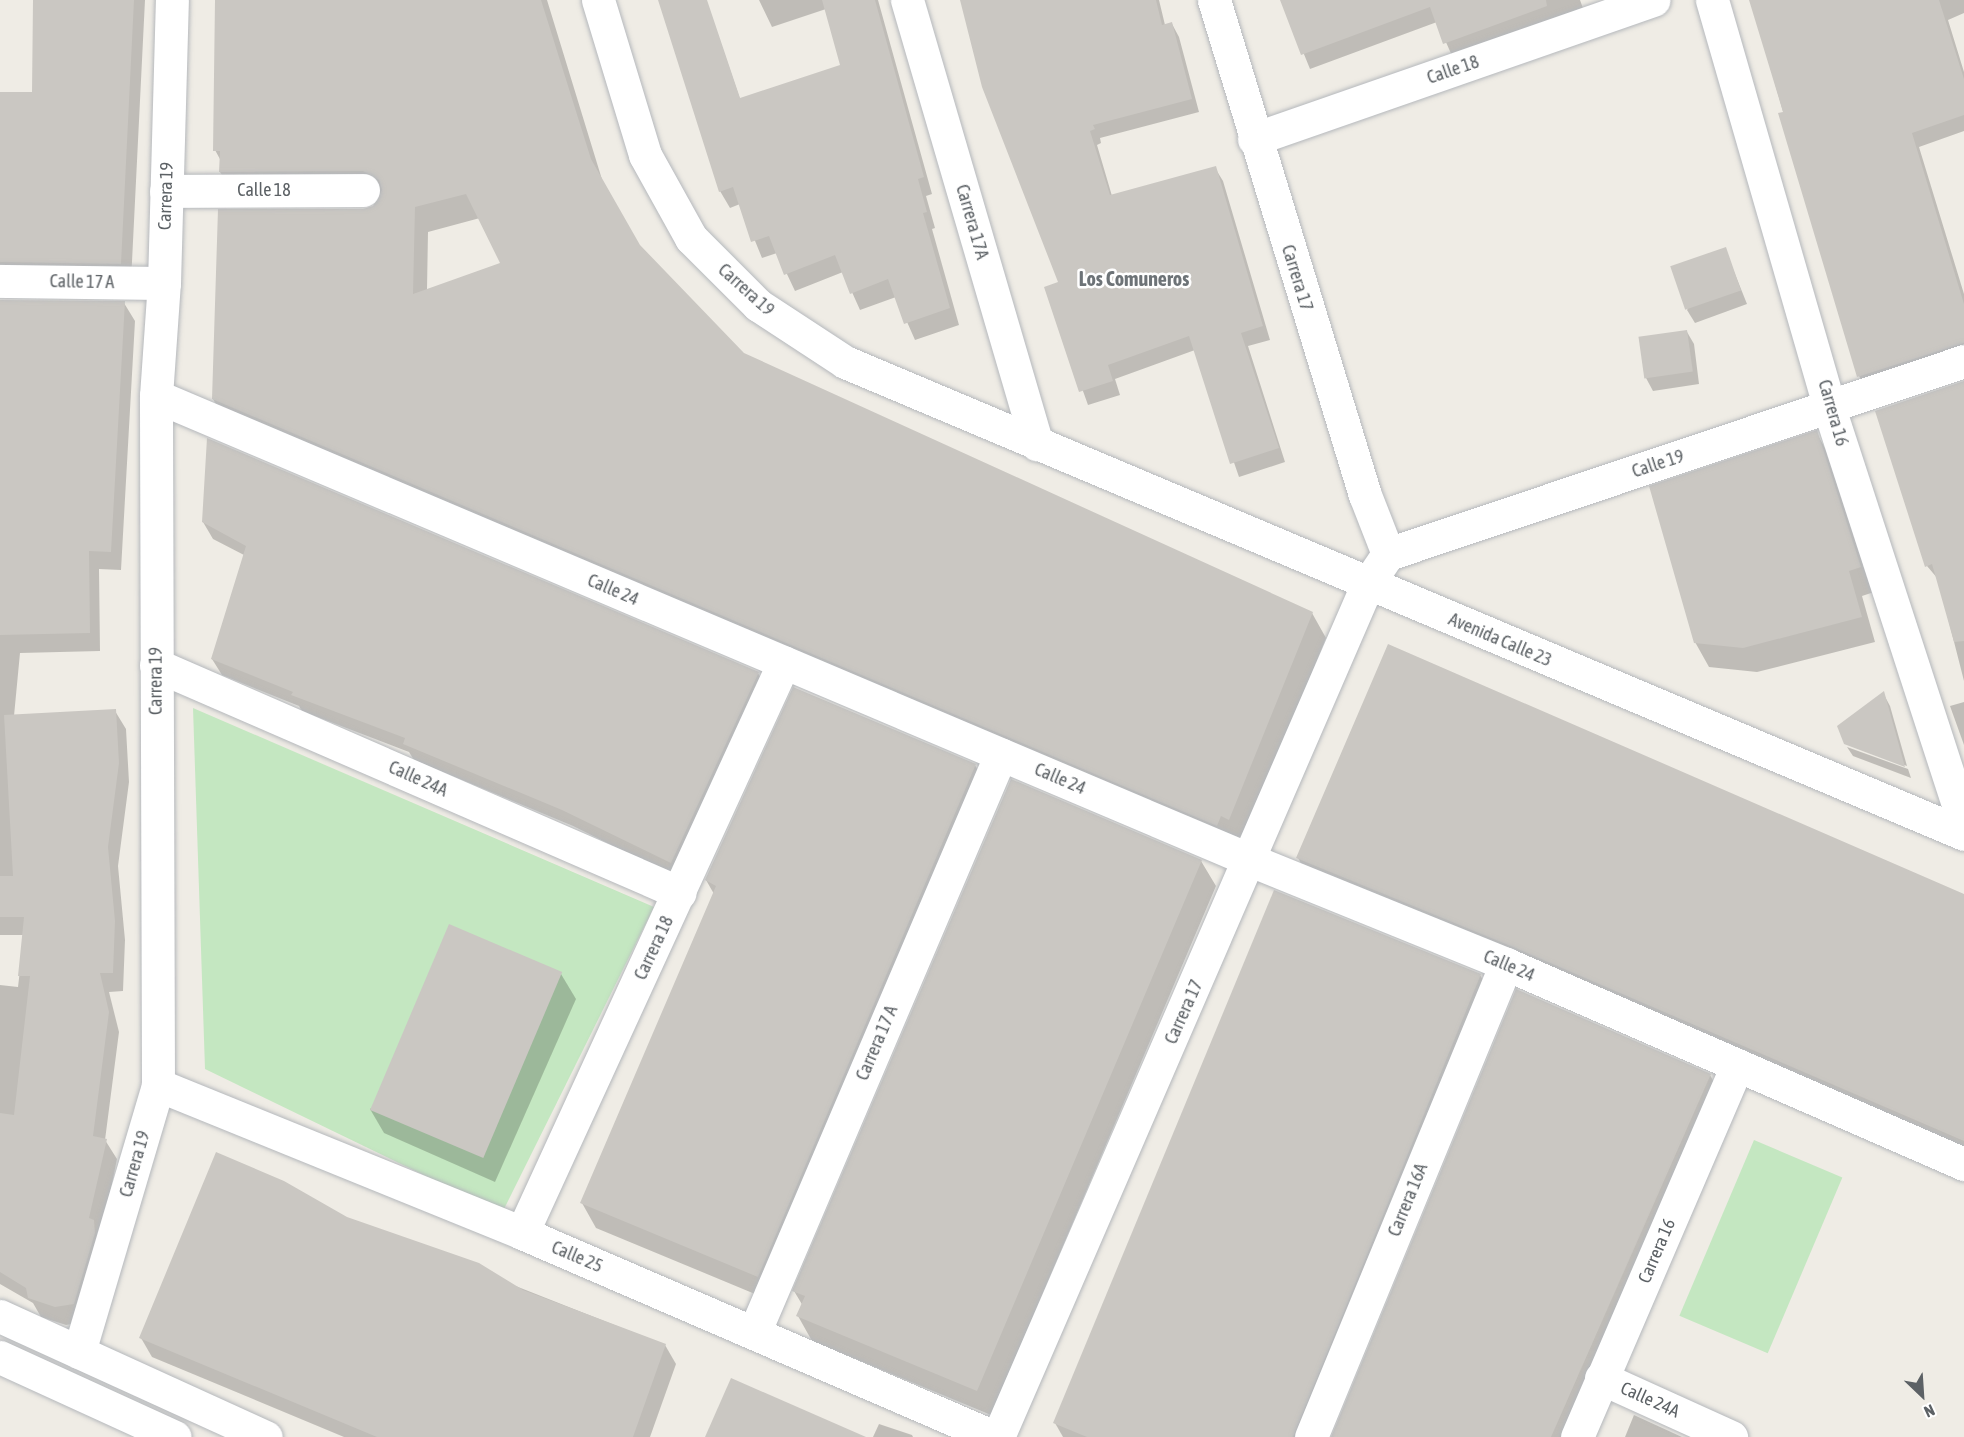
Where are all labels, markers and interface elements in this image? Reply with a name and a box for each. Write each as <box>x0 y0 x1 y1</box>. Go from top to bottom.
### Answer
street label: Calle 18 <box>1424 51 1482 89</box>
street label: Carrera 19 <box>154 162 178 230</box>
street label: Calle 18 <box>237 179 291 201</box>
street label: Carrera 17A <box>951 182 993 262</box>
street label: Carrera 17 <box>1277 242 1317 314</box>
street label: Carrera 19 <box>714 259 778 321</box>
district label: Los Comuneros <box>1079 266 1189 290</box>
street label: Calle 17 A <box>49 271 115 293</box>
street label: Carrera 16 <box>1813 377 1853 449</box>
street label: Calle 19 <box>1629 445 1687 483</box>
street label: Calle 24 <box>584 570 642 610</box>
street label: Avenida Calle 23 <box>1445 609 1555 671</box>
street label: Carrera 19 <box>145 647 167 715</box>
street label: Calle 24A <box>385 756 451 802</box>
street label: Calle 24 <box>1031 759 1089 799</box>
street label: Carrera 18 <box>630 913 678 983</box>
street label: Calle 24 <box>1480 946 1538 986</box>
street label: Carrera 17 <box>1160 977 1208 1047</box>
street label: Carrera 17 A <box>852 1002 902 1084</box>
street label: Carrera 19 <box>115 1128 155 1200</box>
street label: Carrera 16A <box>1384 1160 1432 1240</box>
street label: Carrera 16 <box>1634 1215 1680 1287</box>
street label: Calle 25 <box>548 1237 606 1277</box>
north arrow <box>1892 1365 1952 1425</box>
street label: Calle 24A <box>1617 1377 1683 1423</box>
text: N <box>1922 1401 1938 1421</box>

